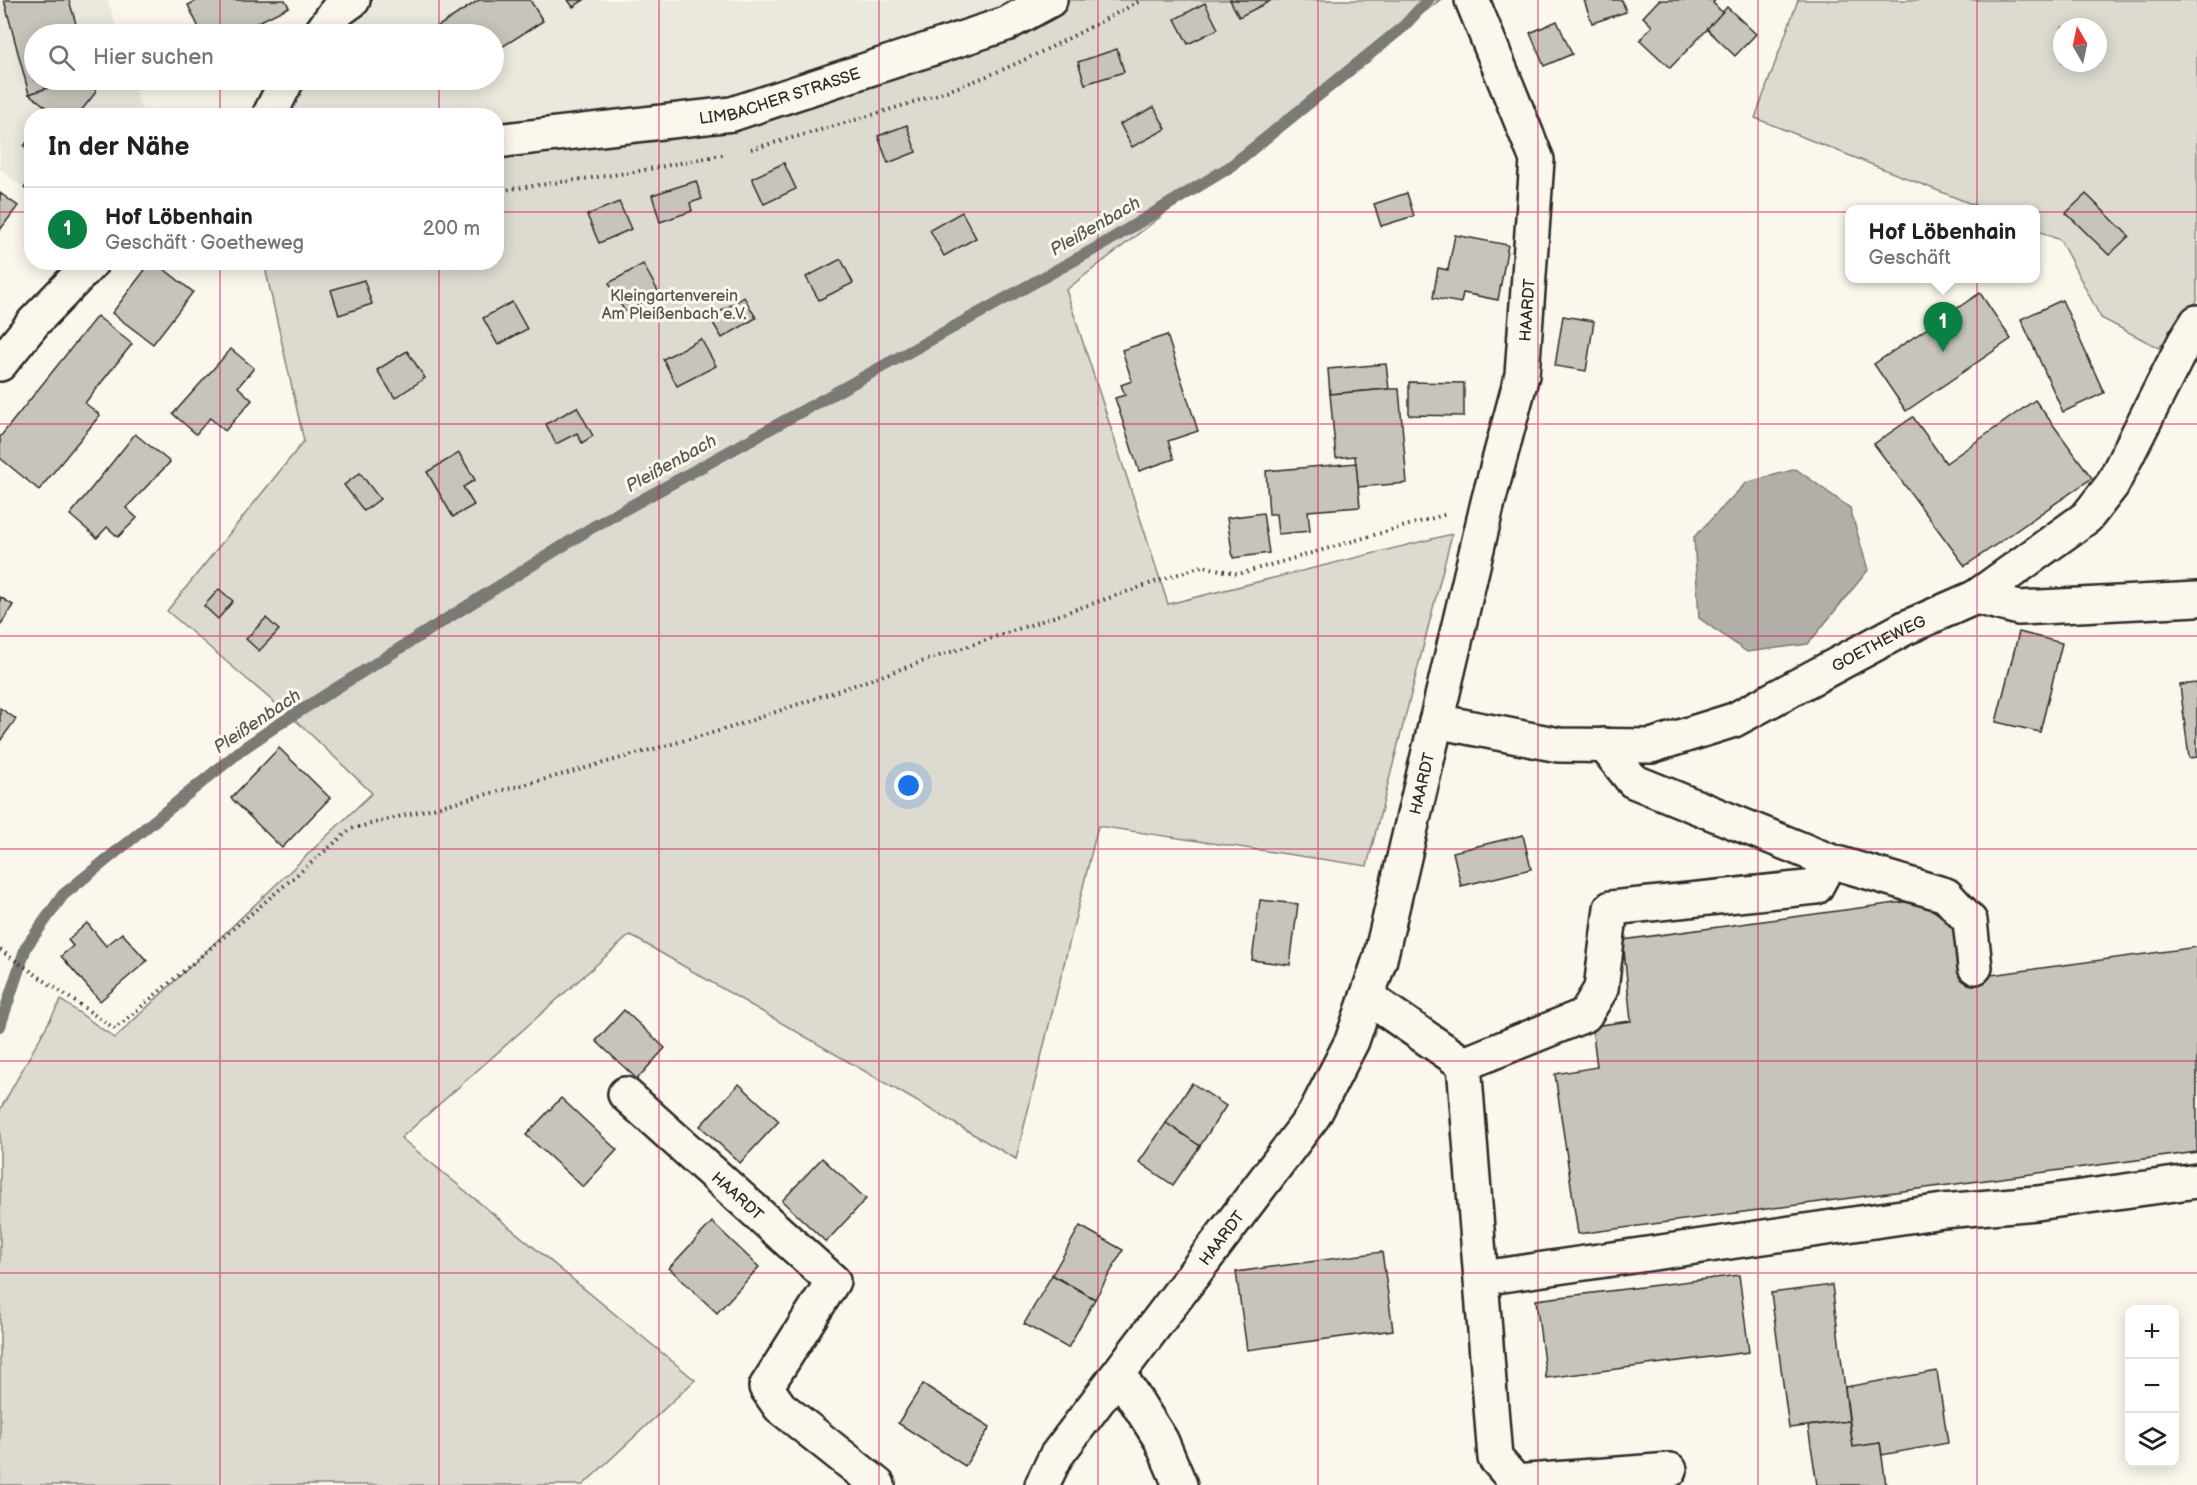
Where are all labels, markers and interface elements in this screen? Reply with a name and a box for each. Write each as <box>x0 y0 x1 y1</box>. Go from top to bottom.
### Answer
north arrow <box>2053 18 2107 72</box>
search box <box>24 24 504 90</box>
icon: search <box>45 41 78 74</box>
text: Hier suchen <box>93 44 214 71</box>
street label: LIMBACHER STRASSE <box>698 65 863 129</box>
text: In der Nähe <box>48 132 190 163</box>
water label: Pleißenbach <box>1047 192 1144 261</box>
text: Hof Löbenhain <box>105 204 253 231</box>
popup <box>1845 205 2040 283</box>
text: 1 <box>63 217 72 241</box>
text: 200 m <box>423 217 480 241</box>
text: Hof Löbenhain <box>1869 219 2016 246</box>
text: Geschäft · Goetheweg <box>105 231 304 255</box>
text: Geschäft <box>1869 246 1951 270</box>
street label: HAARDT <box>1516 277 1540 342</box>
park label: Kleingartenverein Am Pleißenbach e.V. <box>602 287 746 324</box>
pin: 1 <box>1924 302 1962 352</box>
water label: Pleißenbach <box>622 430 720 497</box>
street label: GOETHEWEG <box>1829 612 1929 677</box>
water label: Pleißenbach <box>210 685 305 758</box>
street label: HAARDT <box>1406 751 1440 817</box>
your location <box>894 771 923 800</box>
street label: HAARDT <box>707 1169 767 1225</box>
street label: HAARDT <box>1196 1207 1249 1269</box>
map controls <box>2125 1305 2179 1467</box>
button: + <box>2125 1305 2179 1359</box>
button: − <box>2125 1359 2179 1413</box>
button: layers <box>2125 1413 2179 1467</box>

